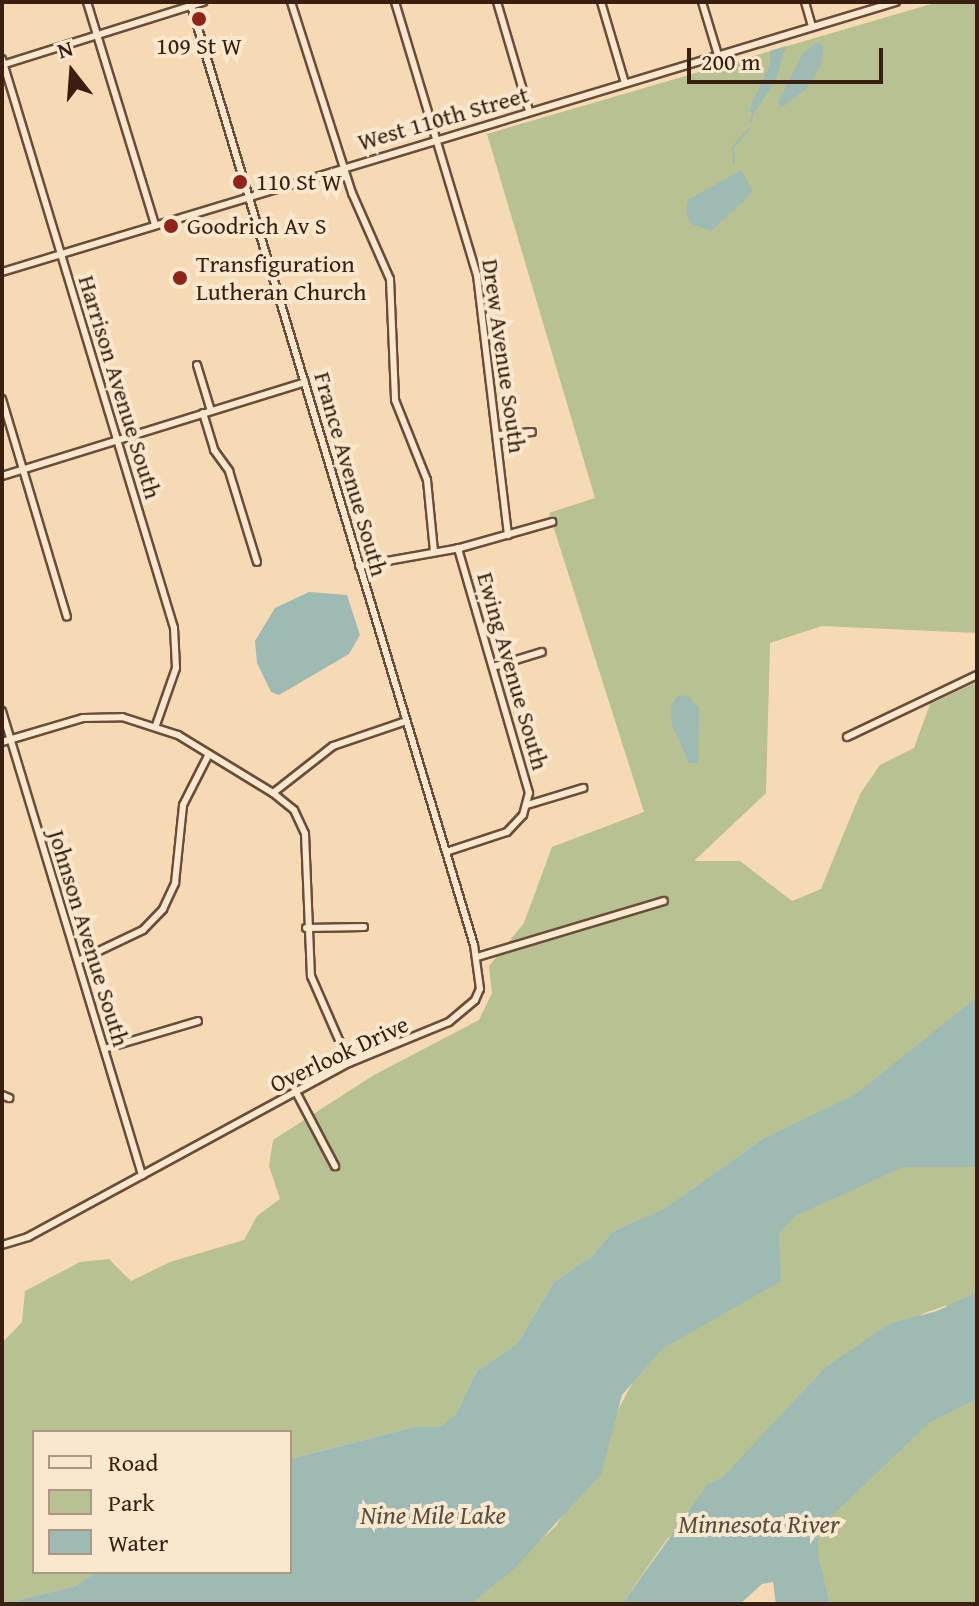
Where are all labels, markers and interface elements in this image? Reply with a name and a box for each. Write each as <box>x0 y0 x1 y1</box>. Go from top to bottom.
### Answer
marker: 109 St W <box>190 10 208 28</box>
north arrow <box>32 32 112 112</box>
text: N <box>53 32 77 67</box>
place label: 109 St W <box>156 32 242 60</box>
scale bar <box>691 32 887 82</box>
text: 200 m <box>701 44 761 79</box>
street label: West 110th Street <box>354 80 532 156</box>
place label: 110 St W <box>256 168 342 196</box>
marker: 110 St W <box>231 173 249 191</box>
place label: Goodrich Av S <box>187 212 326 240</box>
marker: Goodrich Av S <box>162 217 180 235</box>
place label: Transfiguration Lutheran Church <box>196 250 366 306</box>
street label: Drew Avenue South <box>476 257 532 455</box>
marker: Transfiguration Lutheran Church <box>171 269 189 287</box>
street label: Harrison Avenue South <box>72 272 168 502</box>
street label: France Avenue South <box>308 368 394 580</box>
street label: Ewing Avenue South <box>471 569 555 773</box>
street label: Johnson Avenue South <box>42 826 136 1050</box>
street label: Overlook Drive <box>265 1009 413 1099</box>
legend <box>32 1430 292 1574</box>
text: Road <box>108 1445 158 1480</box>
text: Park <box>108 1485 154 1520</box>
water label: Nine Mile Lake <box>360 1499 506 1531</box>
water label: Minnesota River <box>678 1508 840 1540</box>
text: Water <box>108 1525 168 1560</box>

